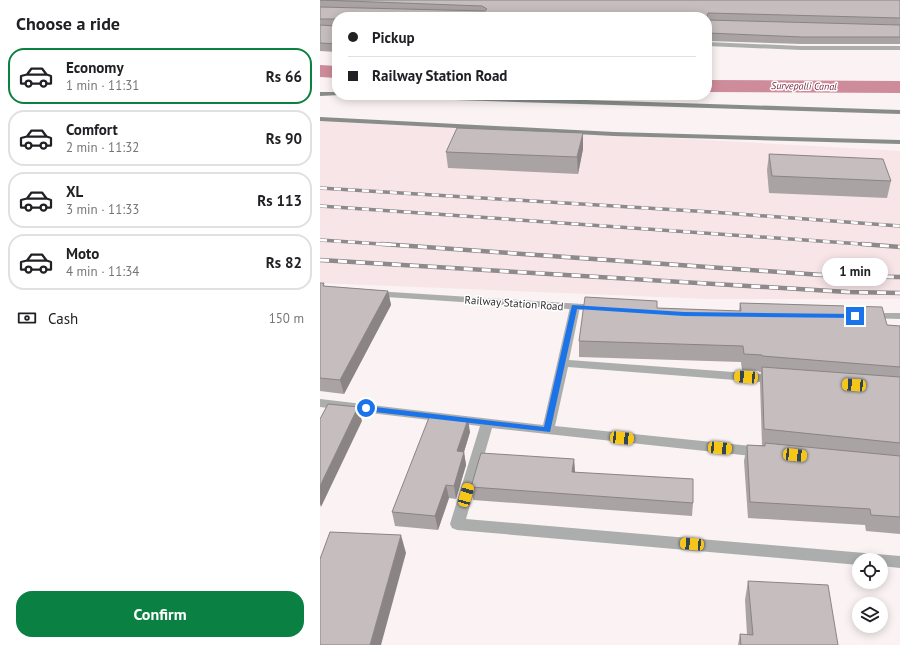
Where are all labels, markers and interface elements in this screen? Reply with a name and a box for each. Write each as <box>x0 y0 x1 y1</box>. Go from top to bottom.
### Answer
text: Choose a ride <box>16 12 120 35</box>
text: Pickup <box>372 28 415 47</box>
icon: car <box>18 58 54 94</box>
text: Economy <box>66 58 124 77</box>
text: Railway Station Road <box>372 66 507 85</box>
text: Rs 66 <box>266 67 302 86</box>
text: 1 min · 11:31 <box>66 77 139 94</box>
water label: Survepalli Canal <box>771 79 837 93</box>
icon: car <box>18 120 54 156</box>
text: Comfort <box>66 120 118 139</box>
text: Rs 90 <box>266 129 302 148</box>
text: 2 min · 11:32 <box>66 139 139 156</box>
icon: car <box>18 182 54 218</box>
text: XL <box>66 182 83 201</box>
text: Rs 113 <box>257 191 302 210</box>
text: 3 min · 11:33 <box>66 201 139 218</box>
icon: car <box>18 244 54 280</box>
text: Moto <box>66 244 99 263</box>
text: Rs 82 <box>266 253 302 272</box>
callout: 1 min <box>822 258 888 286</box>
text: 4 min · 11:34 <box>66 263 139 280</box>
text: 1 min <box>839 263 871 280</box>
street label: Railway Station Road <box>464 293 564 313</box>
icon: cash <box>16 307 38 329</box>
route end <box>846 307 864 325</box>
text: Cash <box>48 309 78 328</box>
text: 150 m <box>269 310 304 327</box>
car <box>734 370 758 384</box>
car <box>842 378 866 392</box>
route start <box>357 399 375 417</box>
car <box>609 431 635 445</box>
car <box>708 441 732 455</box>
car <box>782 448 808 462</box>
car <box>457 482 475 508</box>
car <box>680 537 704 551</box>
map controls <box>852 553 888 633</box>
button: locate <box>852 553 888 589</box>
button: Confirm <box>16 591 304 637</box>
button: layers <box>852 597 888 633</box>

